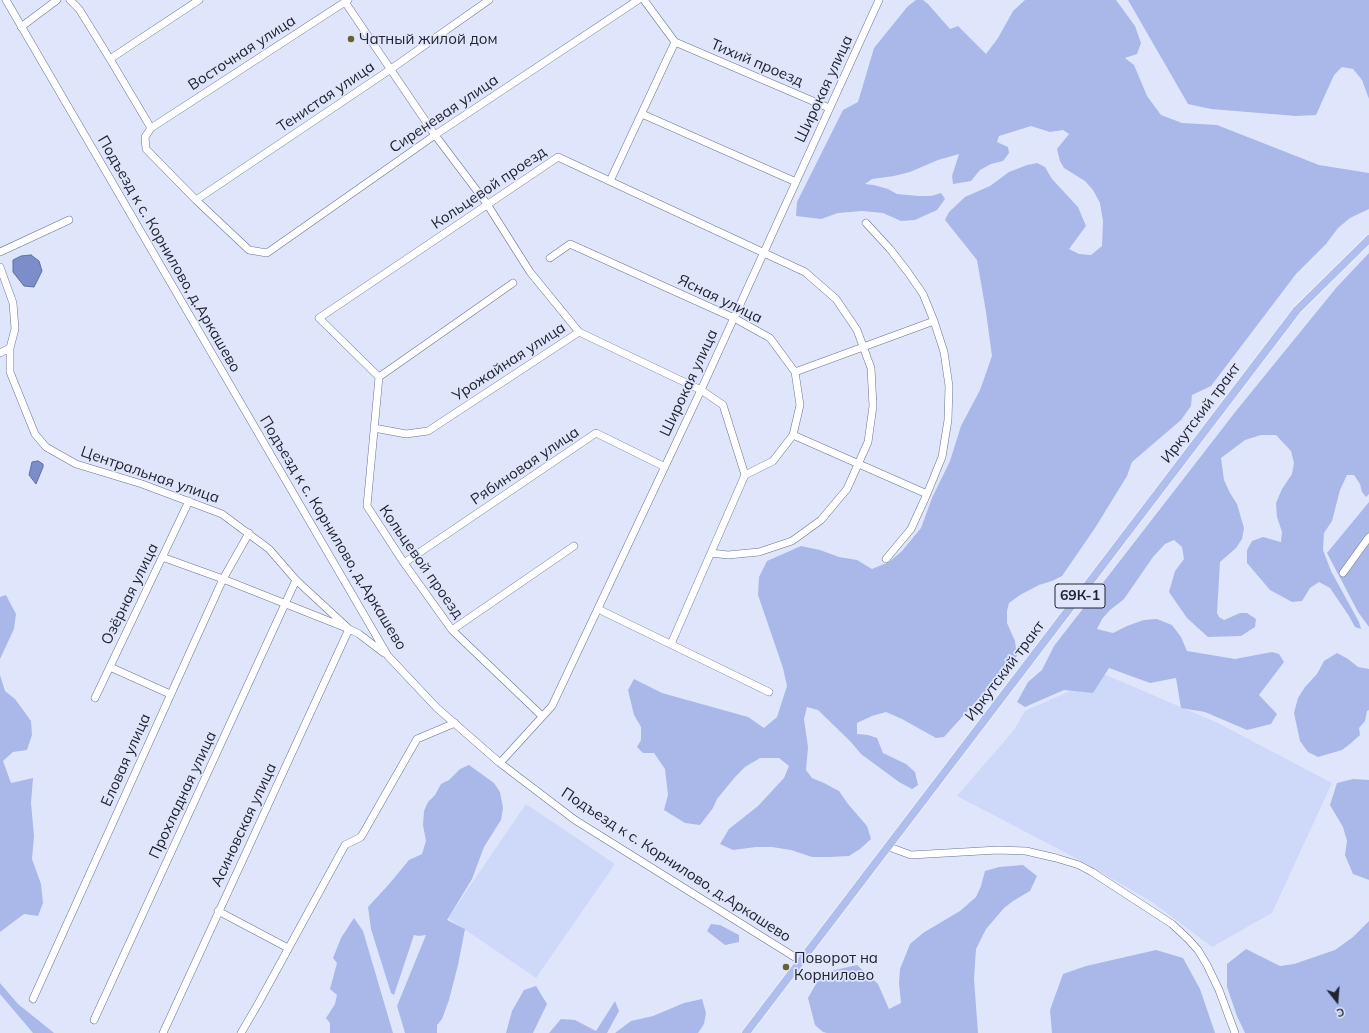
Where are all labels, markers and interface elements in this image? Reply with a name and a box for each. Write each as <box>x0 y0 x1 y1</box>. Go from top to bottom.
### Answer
street label: Восточная улица <box>185 12 299 94</box>
place label: Чатный жилой дом <box>359 30 498 48</box>
street label: Широкая улица <box>791 33 857 145</box>
marker: Чатный жилой дом <box>346 34 356 44</box>
street label: Тихий проезд <box>708 35 806 91</box>
street label: Тенистая улица <box>274 58 378 136</box>
street label: Сиреневая улица <box>386 71 502 157</box>
street label: Подъезд к с. Корнилово, д.Аркашево <box>94 133 244 375</box>
street label: Кольцевой проезд <box>428 143 550 233</box>
street label: Ясная улица <box>675 271 765 327</box>
street label: Урожайная улица <box>449 319 569 405</box>
street label: Широкая улица <box>656 327 722 439</box>
street label: Иркутский тракт <box>1157 359 1245 467</box>
street label: Подъезд к с. Корнилово, д.Аркашево <box>256 413 410 653</box>
street label: Рябиновая улица <box>467 423 583 509</box>
street label: Центральная улица <box>78 443 222 507</box>
street label: Кольцевой проезд <box>375 502 467 622</box>
street label: Озёрная улица <box>98 540 162 648</box>
road number: 69К-1 <box>1055 584 1105 608</box>
street label: Иркутский тракт <box>961 617 1049 725</box>
street label: Еловая улица <box>97 711 155 809</box>
street label: Прохладная улица <box>146 728 220 862</box>
street label: Асиновская улица <box>207 760 281 890</box>
street label: Подъезд к с. Корнилово, д.Аркашево <box>558 784 794 946</box>
place label: Поворот на Корнилово <box>794 949 878 984</box>
marker: Поворот на Корнилово <box>781 962 791 972</box>
north arrow <box>1317 981 1357 1021</box>
text: С <box>1335 1005 1346 1020</box>

